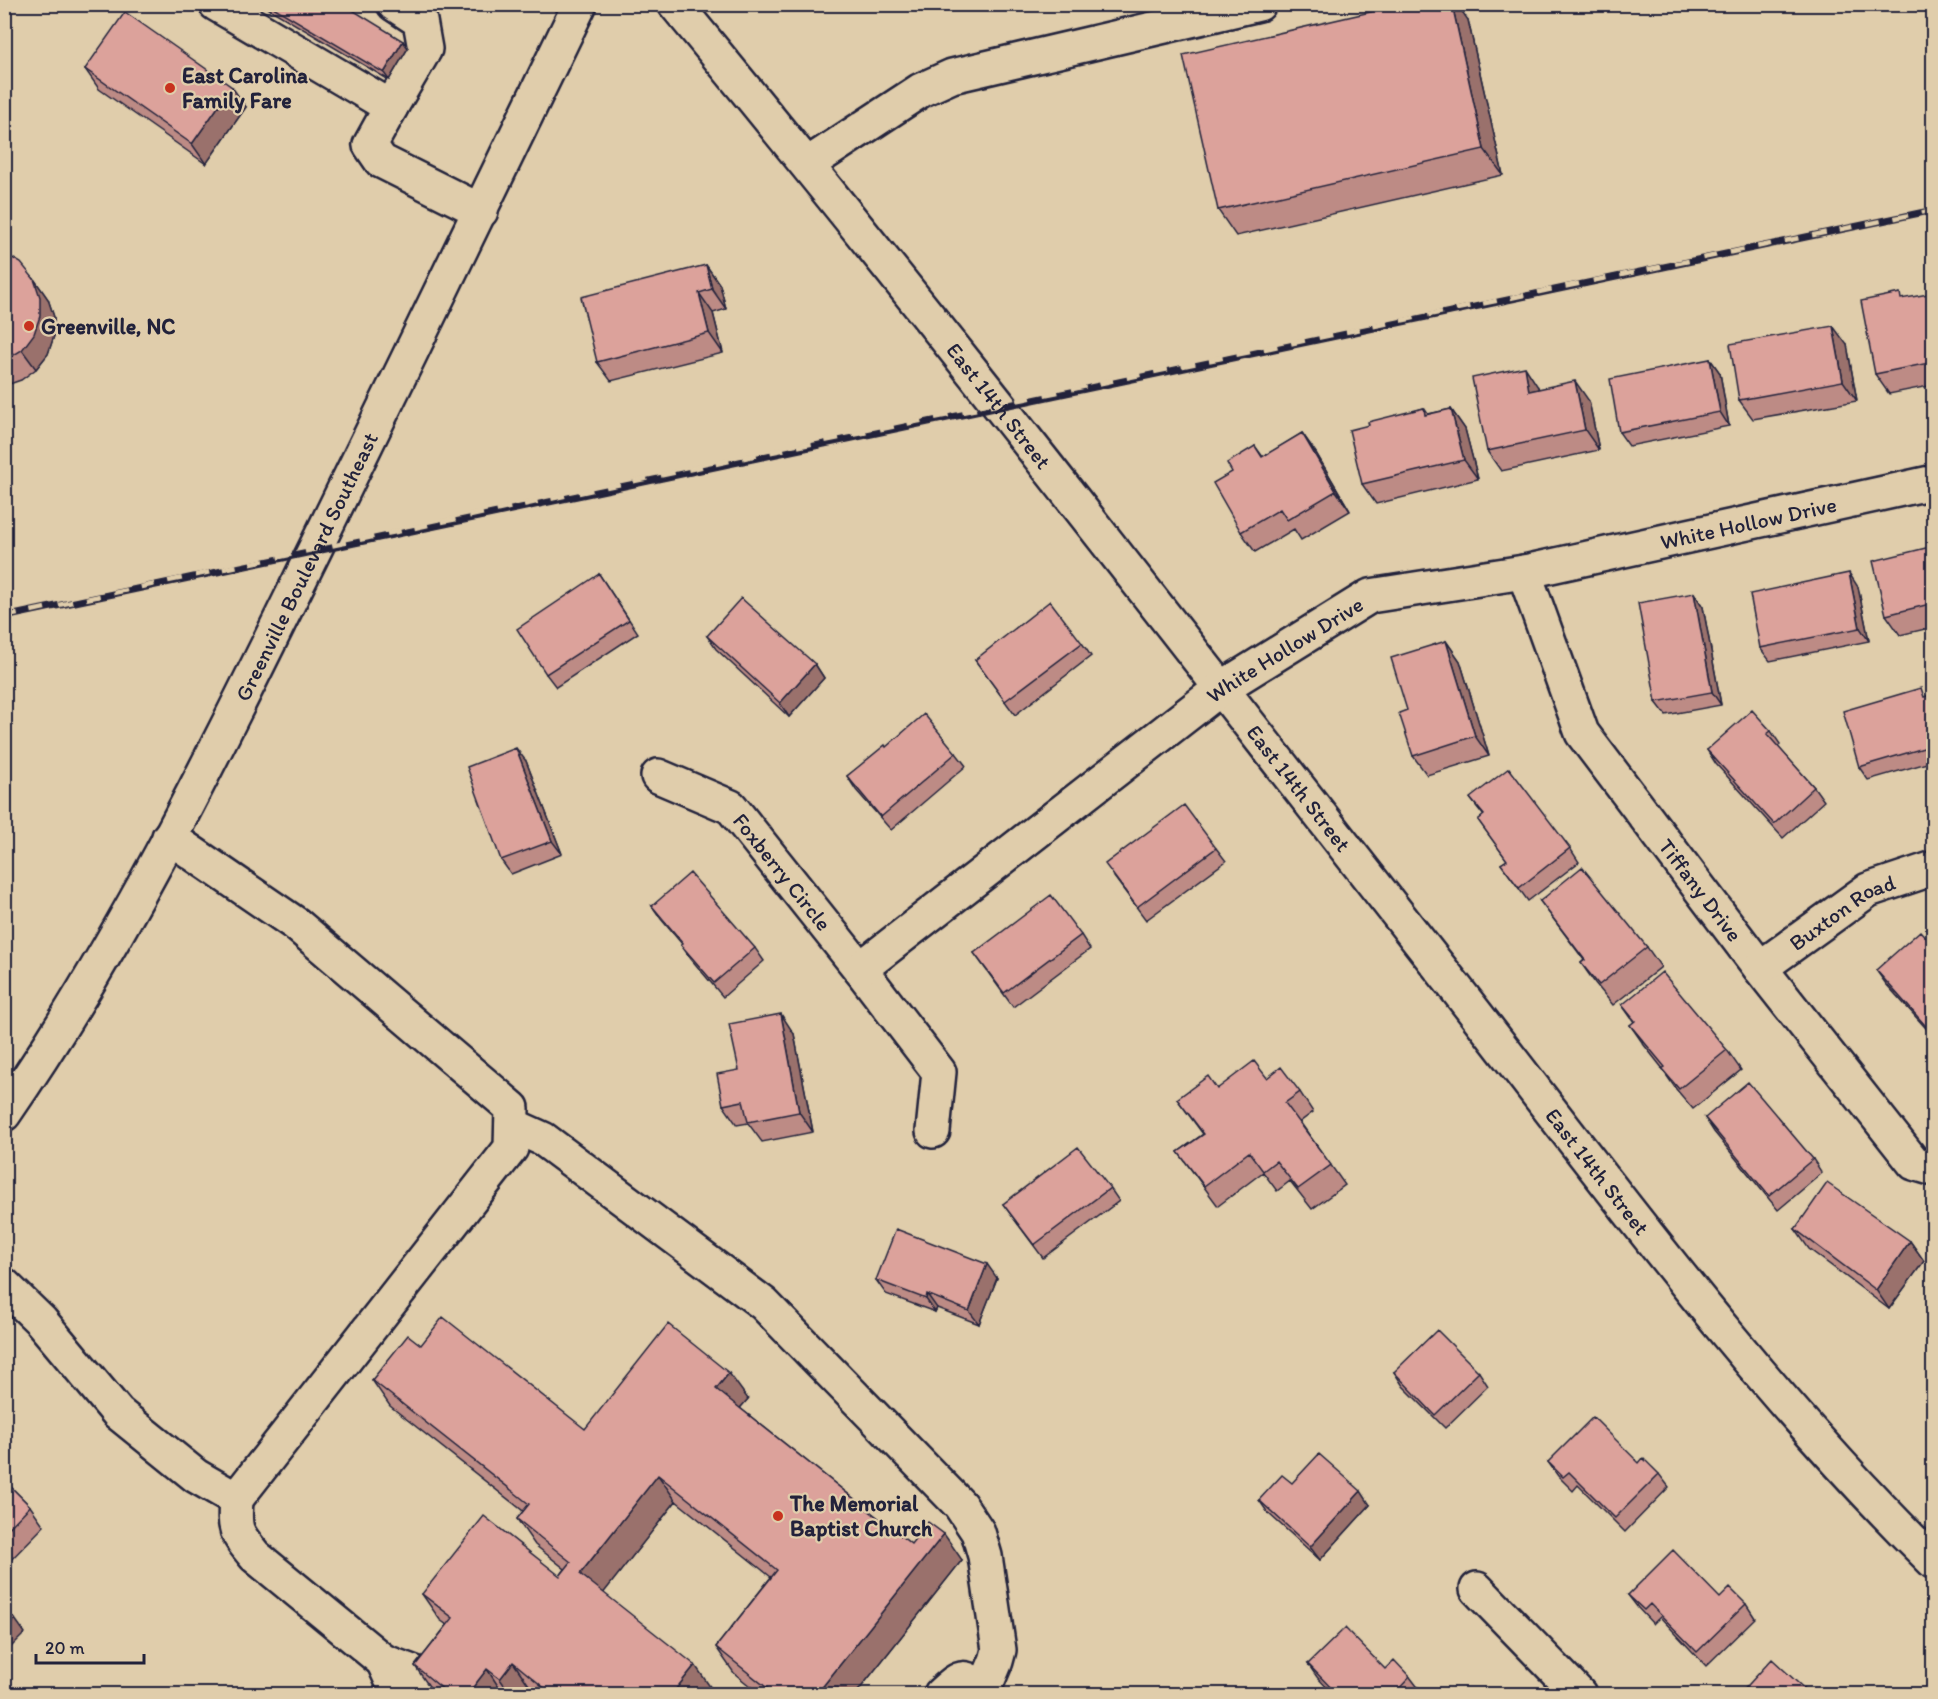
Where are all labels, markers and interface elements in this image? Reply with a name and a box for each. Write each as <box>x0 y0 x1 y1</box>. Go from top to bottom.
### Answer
place label: East Carolina Family Fare <box>182 62 308 114</box>
marker: East Carolina Family Fare <box>163 81 177 95</box>
place label: Greenville, NC <box>41 313 175 340</box>
marker: Greenville, NC <box>22 319 36 333</box>
street label: East 14th Street <box>941 337 1057 474</box>
street label: Greenville Boulevard Southeast <box>229 427 384 705</box>
street label: White Hollow Drive <box>1658 490 1839 555</box>
street label: White Hollow Drive <box>1201 590 1368 708</box>
street label: East 14th Street <box>1241 719 1357 857</box>
street label: Foxberry Circle <box>727 807 838 936</box>
street label: Tiffany Drive <box>1653 833 1749 947</box>
street label: Buxton Road <box>1784 868 1899 956</box>
street label: East 14th Street <box>1540 1102 1656 1240</box>
place label: The Memorial Baptist Church <box>789 1490 933 1542</box>
marker: The Memorial Baptist Church <box>771 1509 785 1523</box>
scale bar <box>36 1627 144 1665</box>
text: 20 m <box>45 1637 85 1659</box>

